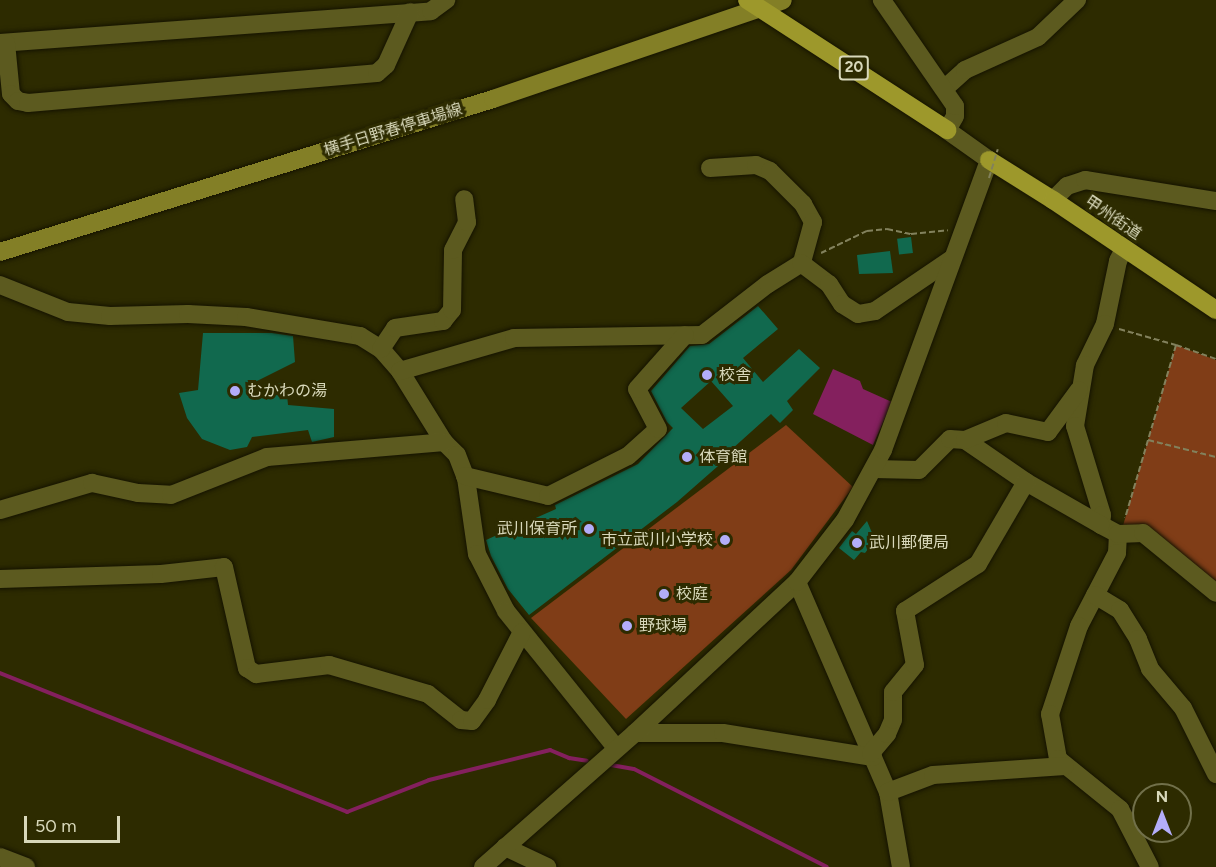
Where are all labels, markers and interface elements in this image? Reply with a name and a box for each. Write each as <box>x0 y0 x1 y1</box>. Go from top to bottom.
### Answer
road number: 20 <box>838 56 870 80</box>
street label: 横手日野春停車場線 <box>321 100 465 160</box>
street label: 甲州街道 <box>1081 192 1145 244</box>
place label: 校舎 <box>719 365 751 385</box>
marker: 校舎 <box>700 368 714 382</box>
place label: むかわの湯 <box>247 381 327 401</box>
marker: むかわの湯 <box>228 384 242 398</box>
place label: 体育館 <box>699 447 747 467</box>
marker: 体育館 <box>680 450 694 464</box>
place label: 武川保育所 <box>497 519 577 539</box>
marker: 武川保育所 <box>582 522 596 536</box>
place label: 市立武川小学校 <box>601 530 713 550</box>
marker: 市立武川小学校 <box>718 533 732 547</box>
place label: 武川郵便局 <box>869 533 949 553</box>
marker: 武川郵便局 <box>850 536 864 550</box>
place label: 校庭 <box>676 584 708 604</box>
marker: 校庭 <box>657 587 671 601</box>
place label: 野球場 <box>639 616 687 636</box>
marker: 野球場 <box>620 619 634 633</box>
north arrow <box>1132 783 1192 843</box>
text: N <box>1156 787 1168 806</box>
scale bar <box>27 804 123 842</box>
text: 50 m <box>35 815 77 837</box>

